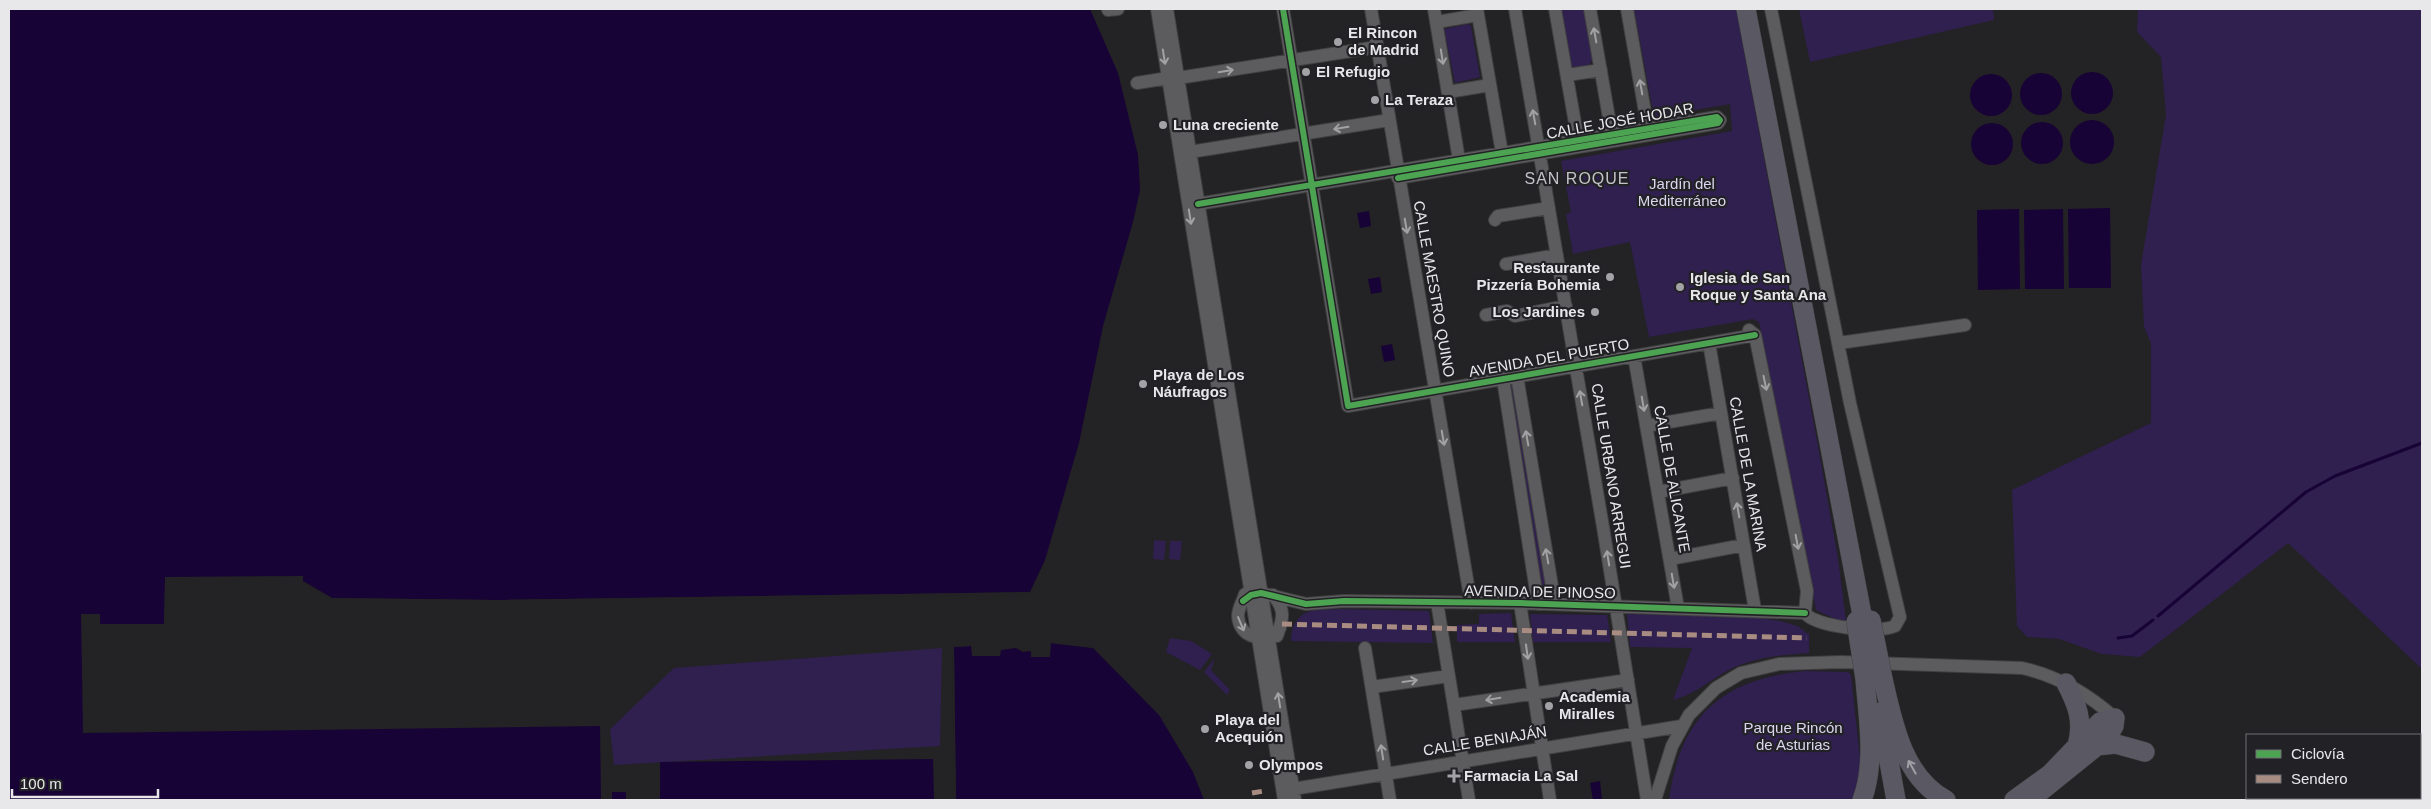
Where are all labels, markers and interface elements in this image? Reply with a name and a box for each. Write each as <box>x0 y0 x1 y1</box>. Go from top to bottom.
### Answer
place label: El Rincon de Madrid <box>1348 24 1419 58</box>
one-way arrow <box>1589 27 1599 43</box>
marker: El Rincon de Madrid <box>1332 36 1344 48</box>
one-way arrow <box>1160 49 1170 65</box>
one-way arrow <box>1437 49 1447 65</box>
place label: El Refugio <box>1316 63 1390 80</box>
one-way arrow <box>1218 65 1234 75</box>
marker: El Refugio <box>1300 66 1312 78</box>
one-way arrow <box>1635 79 1645 95</box>
place label: La Teraza <box>1385 91 1454 108</box>
marker: La Teraza <box>1369 94 1381 106</box>
street label: CALLE JOSÉ HODAR <box>1545 99 1695 142</box>
one-way arrow <box>1528 109 1538 125</box>
place label: Luna creciente <box>1173 116 1279 133</box>
marker: Luna creciente <box>1157 119 1169 131</box>
one-way arrow <box>1333 123 1349 133</box>
district label: SAN ROQUE <box>1524 170 1630 187</box>
park label: Jardín del Mediterráneo <box>1638 175 1726 209</box>
street label: CALLE MAESTRO QUINO <box>1411 199 1458 379</box>
one-way arrow <box>1186 209 1196 225</box>
one-way arrow <box>1402 218 1412 234</box>
place label: Restaurante Pizzería Bohemia <box>1477 259 1601 293</box>
place label: Iglesia de San Roque y Santa Ana <box>1690 269 1827 303</box>
marker: Restaurante Pizzería Bohemia <box>1604 271 1616 283</box>
marker: Iglesia de San Roque y Santa Ana <box>1674 281 1686 293</box>
place label: Los Jardines <box>1492 303 1585 320</box>
marker: Los Jardines <box>1589 306 1601 318</box>
street label: AVENIDA DEL PUERTO <box>1467 335 1631 380</box>
place label: Playa de Los Náufragos <box>1153 366 1245 400</box>
one-way arrow <box>1760 375 1770 391</box>
marker: Playa de Los Náufragos <box>1137 378 1149 390</box>
street label: CALLE URBANO ARREGUI <box>1588 382 1635 570</box>
one-way arrow <box>1576 390 1586 406</box>
street label: CALLE DE LA MARINA <box>1727 395 1770 553</box>
one-way arrow <box>1638 396 1648 412</box>
street label: CALLE DE ALICANTE <box>1651 404 1694 554</box>
one-way arrow <box>1438 430 1448 446</box>
one-way arrow <box>1522 430 1532 446</box>
one-way arrow <box>1732 502 1742 518</box>
one-way arrow <box>1793 534 1802 550</box>
one-way arrow <box>1542 549 1552 565</box>
one-way arrow <box>1603 550 1613 566</box>
one-way arrow <box>1669 573 1679 589</box>
street label: AVENIDA DE PINOSO <box>1464 582 1616 601</box>
one-way arrow <box>1237 616 1247 631</box>
one-way arrow <box>1522 643 1532 659</box>
one-way arrow <box>1402 676 1418 686</box>
place label: Academia Miralles <box>1559 688 1631 722</box>
one-way arrow <box>1273 693 1283 709</box>
one-way arrow <box>1485 695 1501 705</box>
marker: Academia Miralles <box>1543 700 1555 712</box>
place label: Playa del Acequión <box>1215 711 1283 745</box>
park label: Parque Rincón de Asturias <box>1743 719 1843 753</box>
street label: CALLE BENIAJÁN <box>1422 722 1548 759</box>
marker: Playa del Acequión <box>1199 723 1211 735</box>
legend <box>2246 734 2421 799</box>
one-way arrow <box>1376 745 1386 761</box>
text: Ciclovía <box>2291 745 2345 762</box>
place label: Olympos <box>1259 756 1323 773</box>
marker: Olympos <box>1243 759 1255 771</box>
one-way arrow <box>1907 759 1917 774</box>
scale bar <box>12 766 159 798</box>
place label: Farmacia La Sal <box>1464 767 1578 784</box>
marker: Farmacia La Sal <box>1448 770 1460 782</box>
text: Sendero <box>2291 770 2348 787</box>
text: 100 m <box>20 775 62 792</box>

